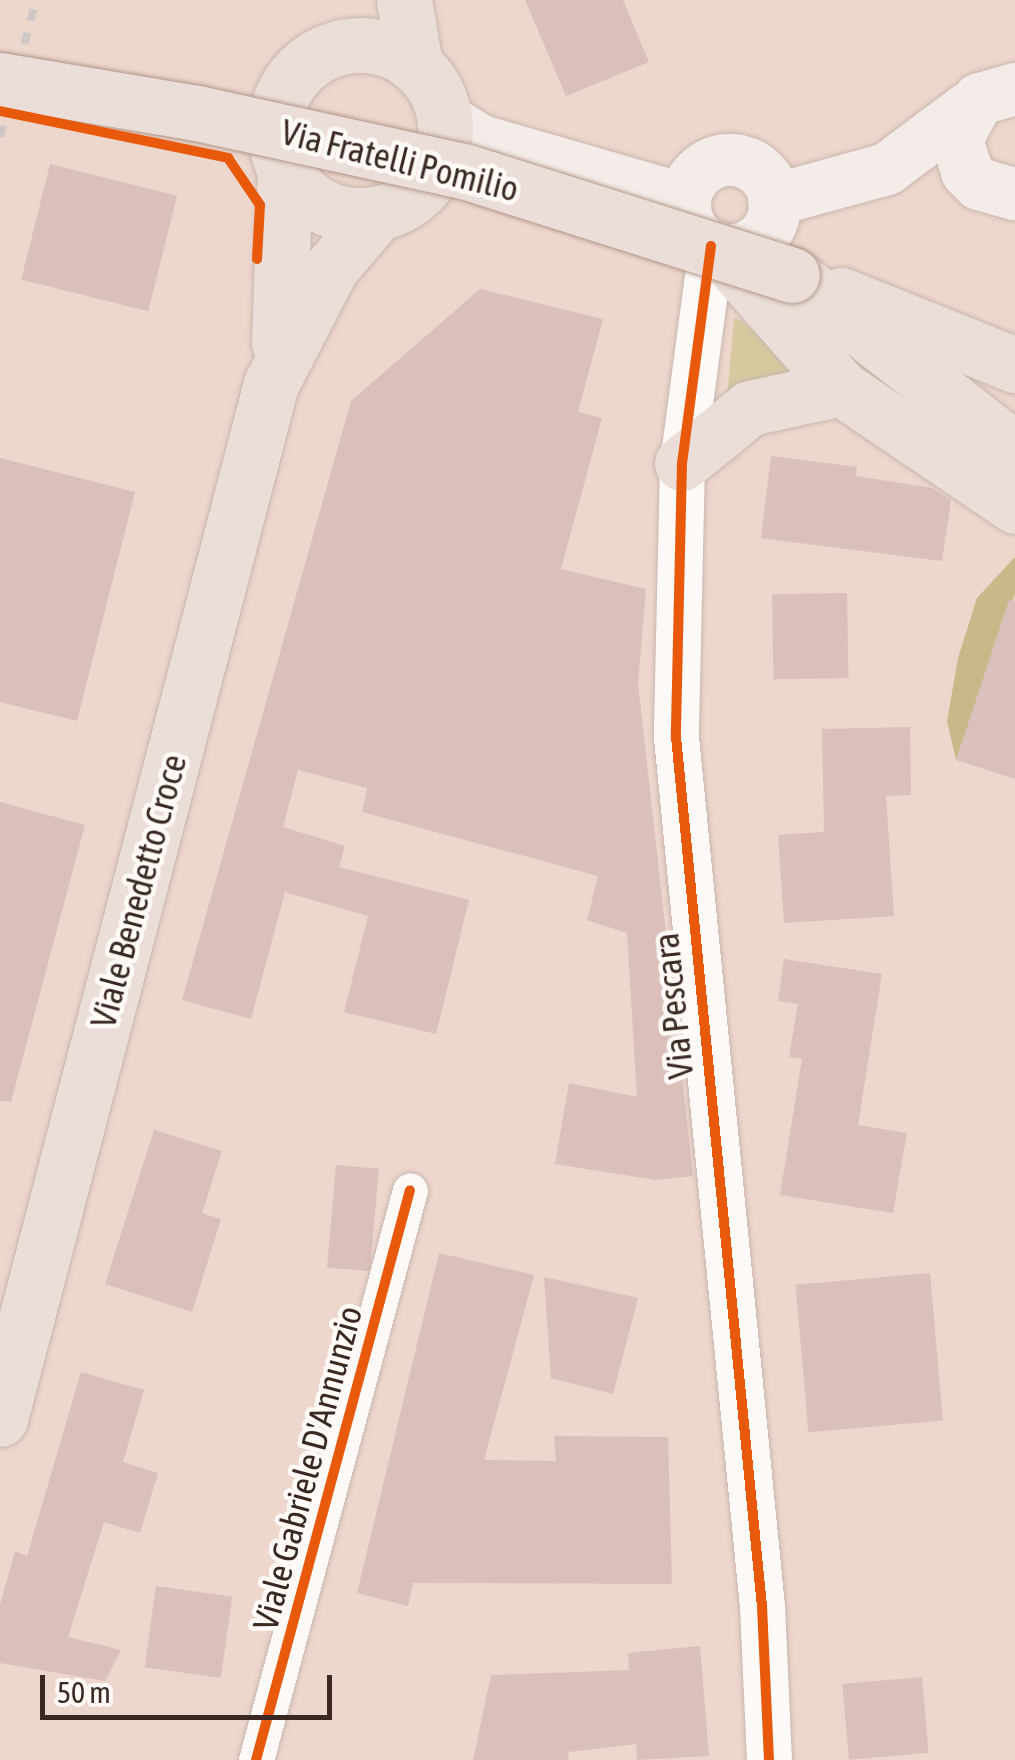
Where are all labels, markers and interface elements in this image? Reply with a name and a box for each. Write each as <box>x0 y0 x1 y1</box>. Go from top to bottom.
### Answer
street label: Via Fratelli Pomilio <box>277 110 523 210</box>
street label: Viale Benedetto Croce <box>81 750 195 1032</box>
street label: Via Pescara <box>644 931 702 1081</box>
street label: Viale Gabriele D'Annunzio <box>244 1301 370 1635</box>
scale bar <box>45 1655 338 1717</box>
text: 50 m <box>57 1675 111 1709</box>

